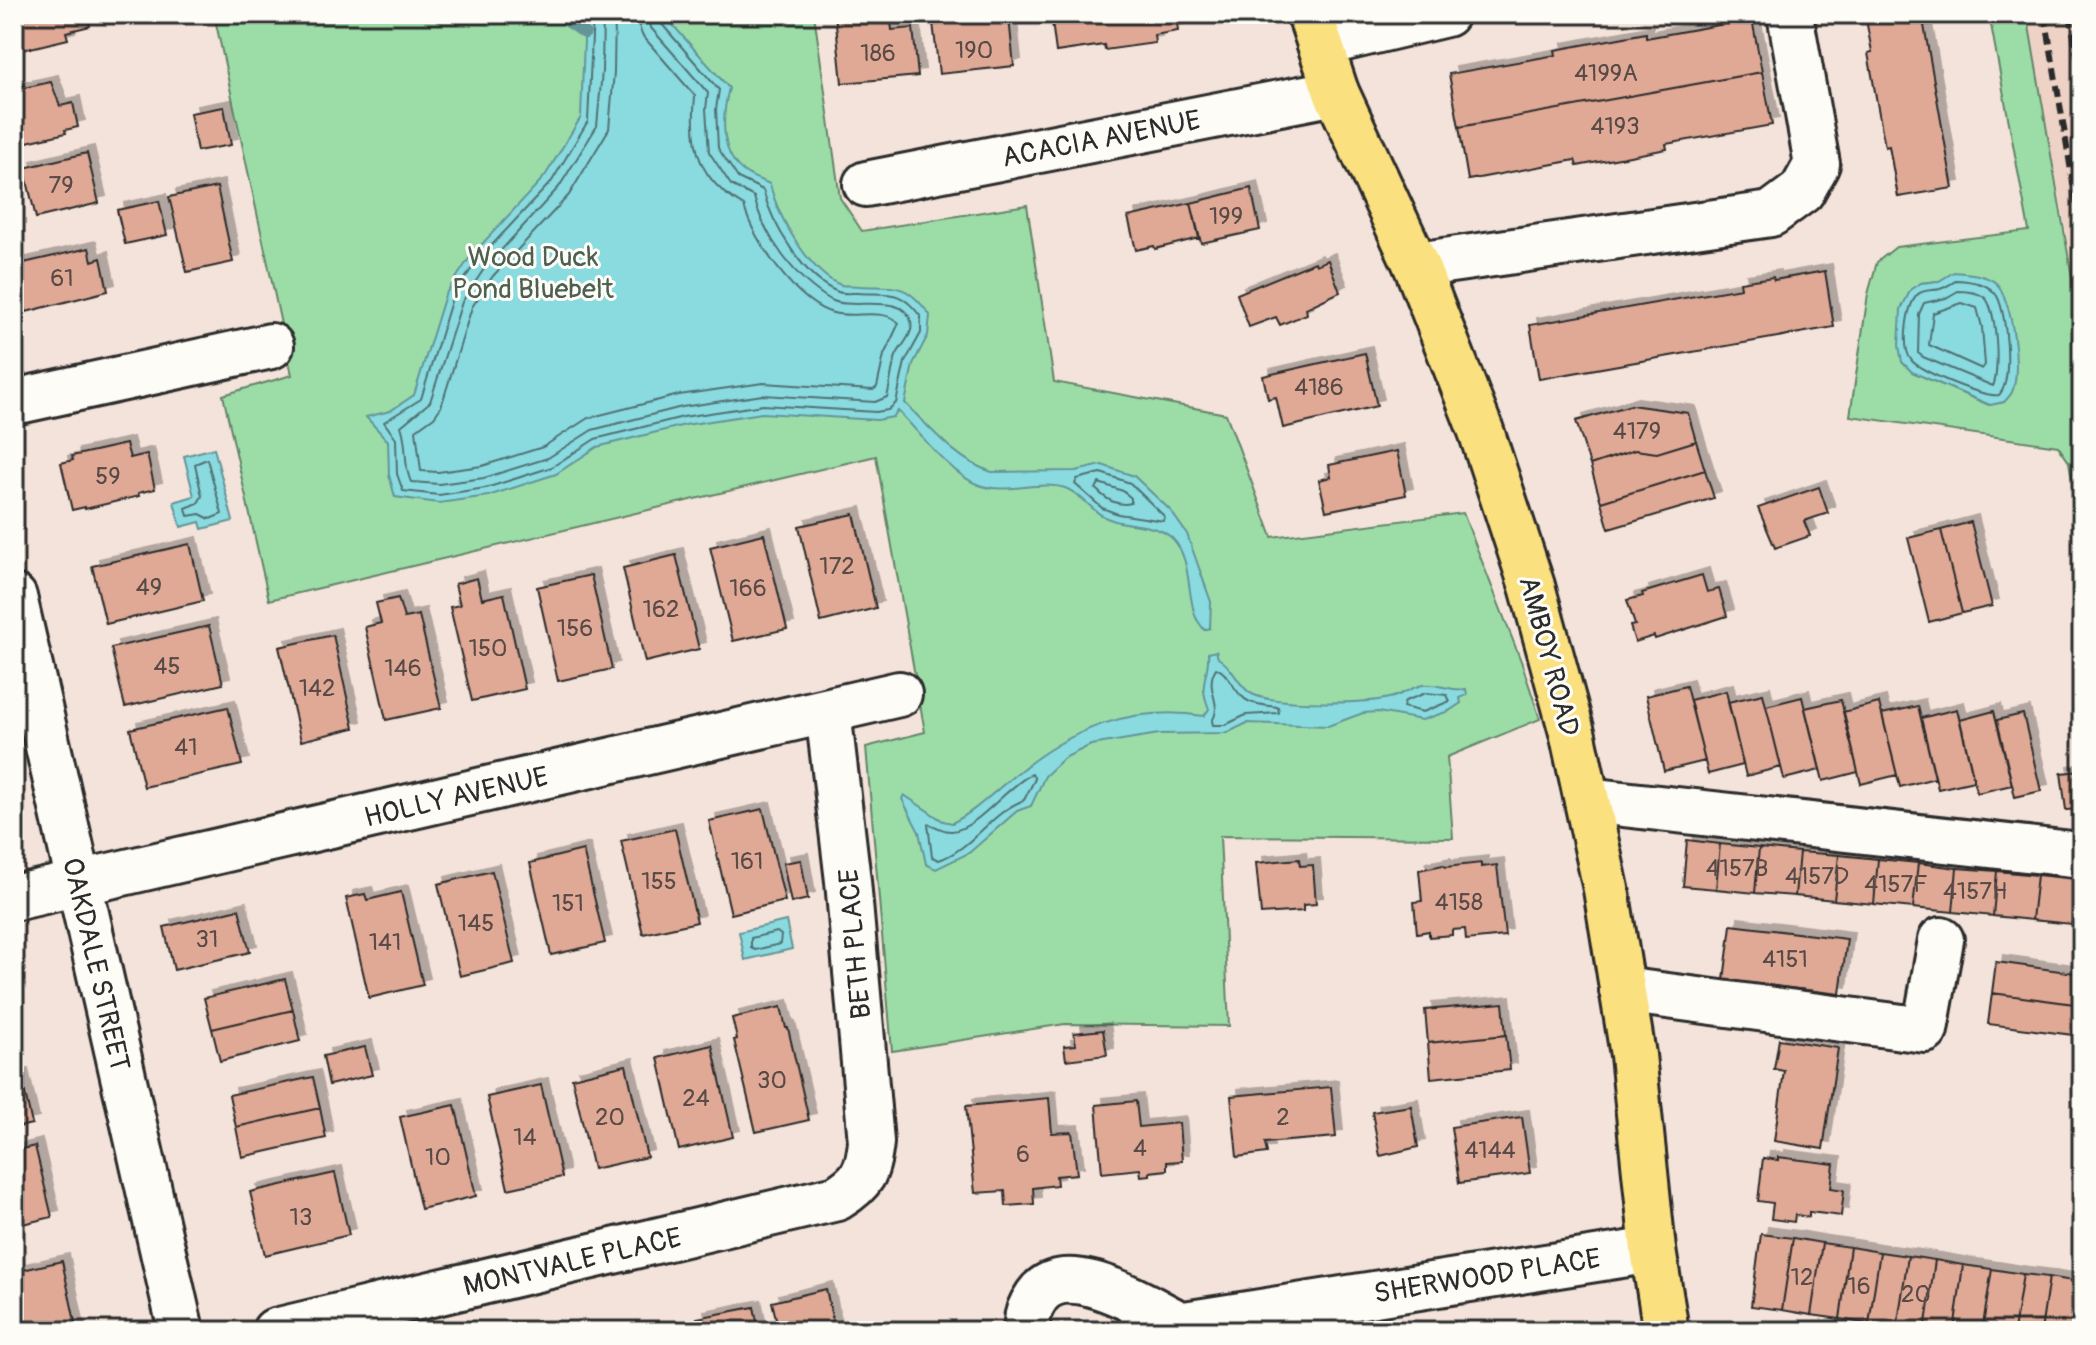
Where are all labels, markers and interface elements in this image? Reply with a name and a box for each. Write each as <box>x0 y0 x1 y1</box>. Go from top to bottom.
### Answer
house number: 190 <box>955 36 993 65</box>
house number: 186 <box>860 39 896 68</box>
house number: 4199A <box>1574 59 1638 88</box>
street label: ACACIA AVENUE <box>999 103 1204 176</box>
house number: 4193 <box>1590 112 1640 141</box>
house number: 79 <box>48 171 74 200</box>
house number: 199 <box>1209 202 1243 231</box>
park label: Wood Duck Pond Bluebelt <box>452 240 615 307</box>
house number: 61 <box>50 264 74 293</box>
house number: 4186 <box>1294 373 1344 402</box>
house number: 4179 <box>1613 417 1661 446</box>
house number: 59 <box>95 462 121 491</box>
house number: 172 <box>819 552 855 581</box>
house number: 49 <box>136 573 162 602</box>
street label: AMBOY ROAD <box>1510 573 1587 740</box>
house number: 166 <box>729 574 767 603</box>
house number: 162 <box>643 595 679 624</box>
house number: 156 <box>557 614 593 643</box>
house number: 150 <box>469 634 507 663</box>
house number: 45 <box>154 652 180 681</box>
house number: 146 <box>384 654 422 683</box>
house number: 142 <box>299 674 335 703</box>
house number: 41 <box>174 733 198 762</box>
street label: HOLLY AVENUE <box>361 759 552 836</box>
house number: 161 <box>731 847 763 876</box>
street label: OAKDALE STREET <box>54 854 137 1074</box>
house number: 4157B <box>1706 854 1768 883</box>
house number: 4157D <box>1785 862 1849 891</box>
house number: 155 <box>641 867 677 896</box>
street label: BETH PLACE <box>831 867 880 1021</box>
house number: 4157F <box>1864 870 1928 899</box>
house number: 4157H <box>1943 877 2007 906</box>
house number: 4158 <box>1435 888 1483 917</box>
house number: 151 <box>552 889 584 918</box>
house number: 145 <box>458 909 494 938</box>
house number: 31 <box>196 925 218 954</box>
house number: 141 <box>369 928 401 957</box>
house number: 4151 <box>1762 945 1808 974</box>
house number: 30 <box>757 1066 787 1095</box>
house number: 24 <box>682 1084 710 1113</box>
house number: 20 <box>595 1103 625 1132</box>
house number: 2 <box>1276 1103 1290 1132</box>
house number: 14 <box>513 1123 537 1152</box>
house number: 4 <box>1133 1134 1147 1163</box>
house number: 4144 <box>1464 1136 1516 1165</box>
house number: 6 <box>1016 1140 1030 1169</box>
house number: 10 <box>425 1143 451 1172</box>
house number: 13 <box>290 1203 312 1232</box>
street label: MONTVALE PLACE <box>460 1220 685 1305</box>
street label: SHERWOOD PLACE <box>1371 1241 1603 1312</box>
house number: 12 <box>1791 1263 1813 1292</box>
house number: 16 <box>1847 1272 1871 1301</box>
house number: 20 <box>1901 1280 1931 1309</box>

